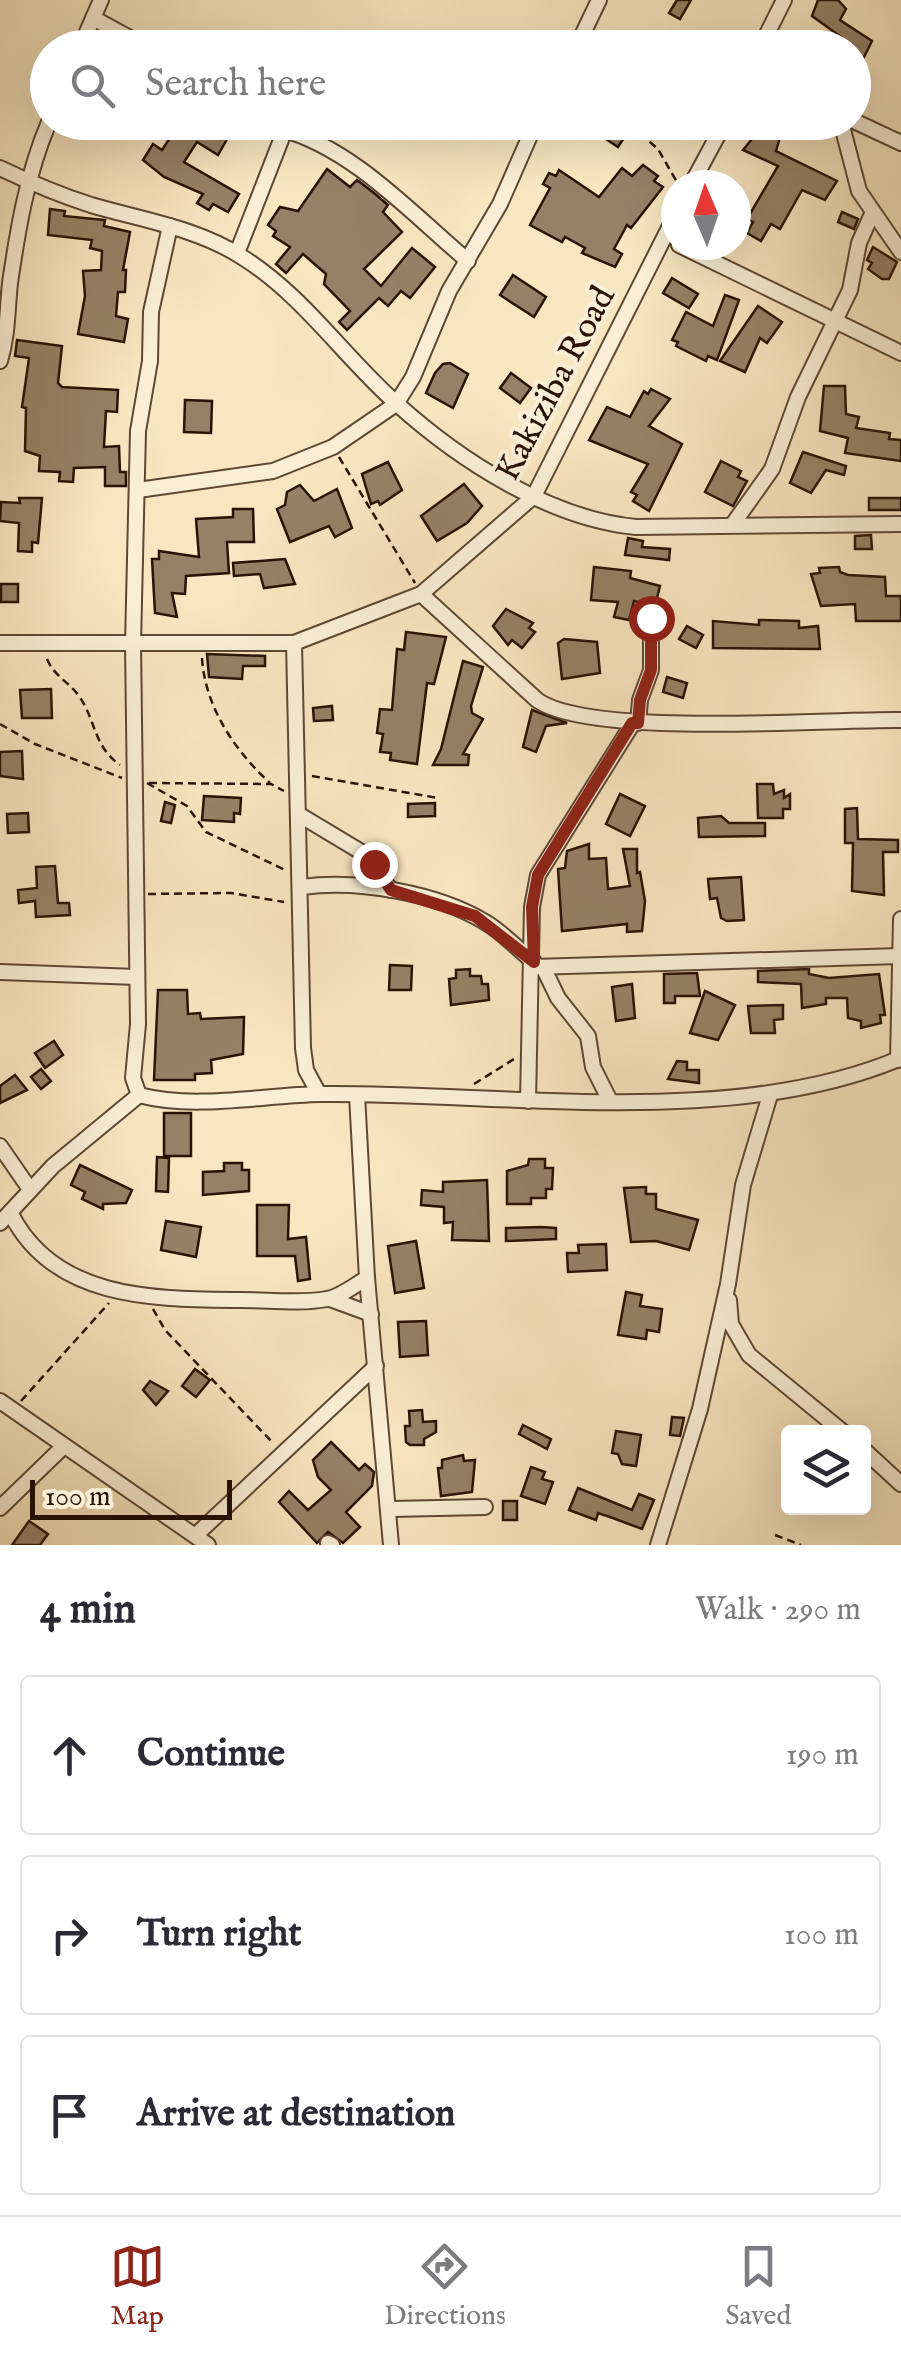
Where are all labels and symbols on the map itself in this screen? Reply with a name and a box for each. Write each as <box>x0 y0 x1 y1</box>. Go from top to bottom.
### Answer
north arrow <box>661 170 751 260</box>
street label: Kakiziba Road <box>486 279 627 489</box>
route start <box>629 596 675 642</box>
route end <box>352 842 398 888</box>
scale bar <box>30 1475 232 1520</box>

